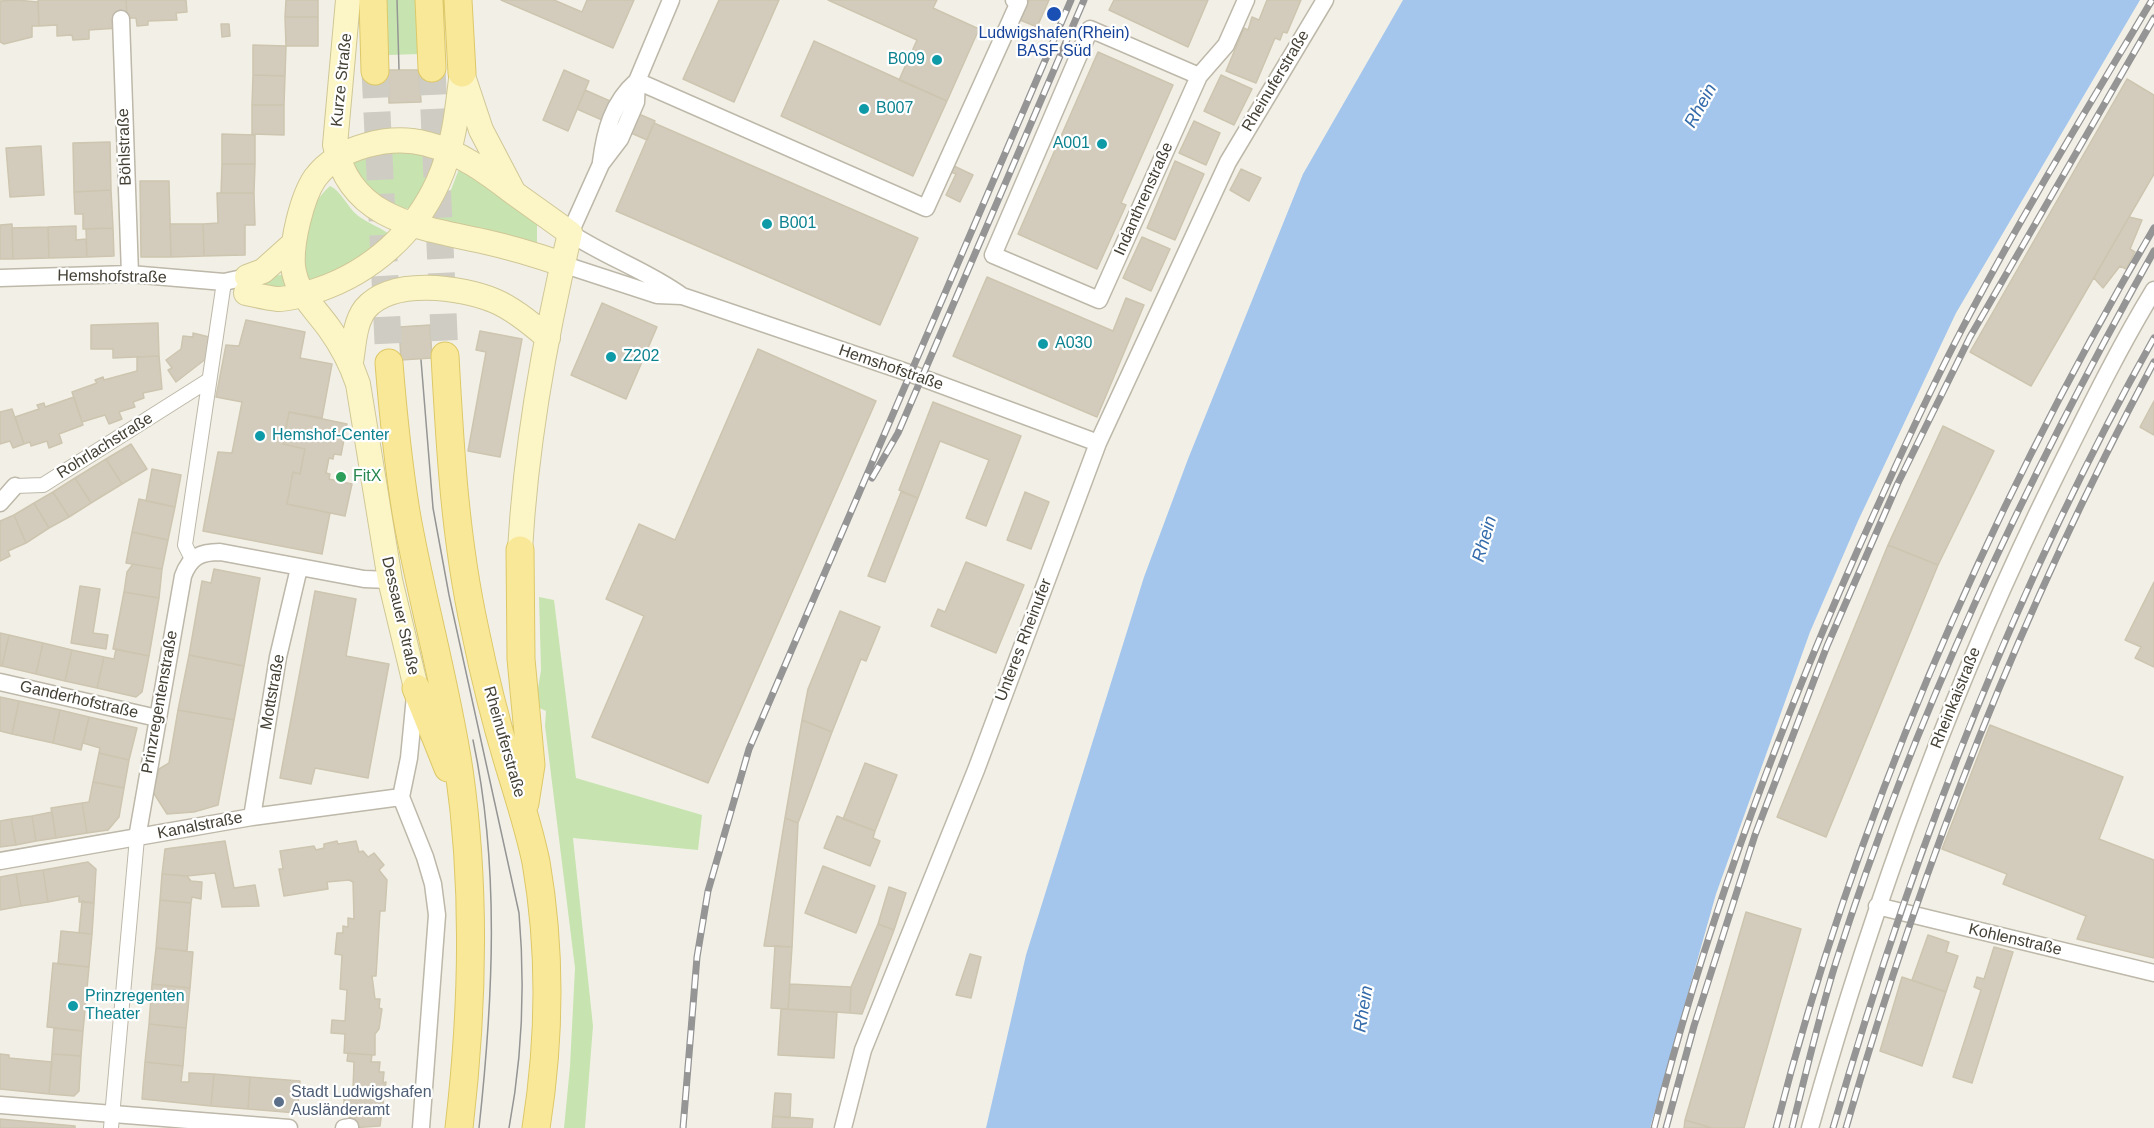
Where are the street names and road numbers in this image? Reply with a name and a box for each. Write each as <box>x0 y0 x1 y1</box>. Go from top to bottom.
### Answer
street label: Rheinuferstraße <box>1238 27 1314 135</box>
street label: Kurze Straße <box>328 32 356 128</box>
street label: Böhlstraße <box>114 108 136 186</box>
street label: Indanthrenstraße <box>1110 139 1178 259</box>
street label: Hemshofstraße <box>57 266 167 288</box>
street label: Hemshofstraße <box>836 341 946 395</box>
street label: Rohrlachstraße <box>54 409 156 483</box>
street label: Dessauer Straße <box>377 555 423 677</box>
street label: Unteres Rheinufer <box>992 576 1056 704</box>
street label: Prinzregentenstraße <box>138 629 182 775</box>
street label: Rheinkaistraße <box>1927 645 1985 751</box>
street label: Mottstraße <box>257 653 289 731</box>
street label: Ganderhofstraße <box>18 677 140 723</box>
street label: Rheinuferstraße <box>479 684 529 800</box>
street label: Kanalstraße <box>156 808 244 844</box>
street label: Kohlenstraße <box>1966 920 2064 960</box>

